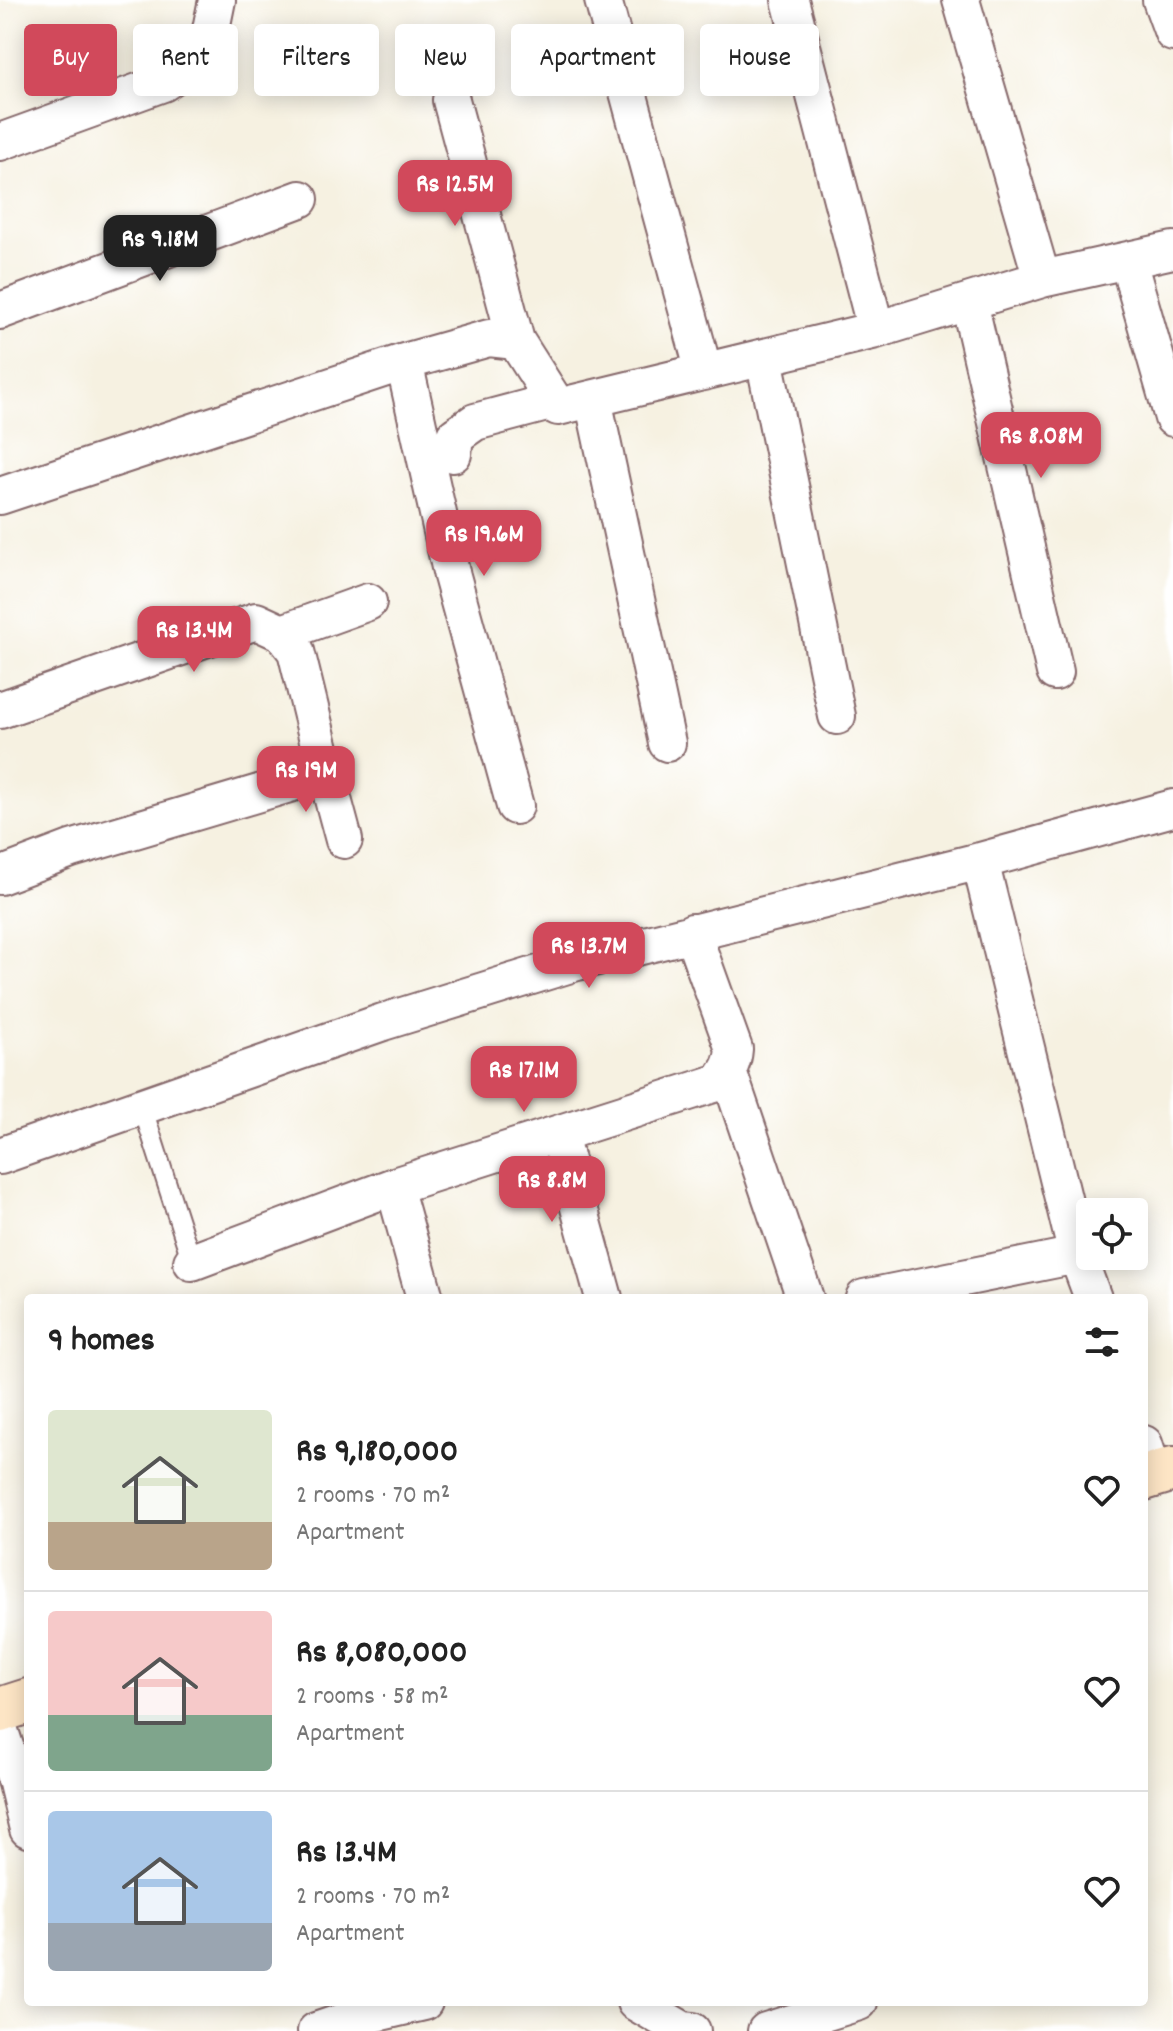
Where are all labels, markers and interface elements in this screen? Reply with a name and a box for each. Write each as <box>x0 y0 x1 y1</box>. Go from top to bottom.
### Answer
chip: Buy <box>24 24 117 96</box>
chip: Rent <box>133 24 238 96</box>
chip: Filters <box>254 24 379 96</box>
chip: New <box>395 24 495 96</box>
chip: Apartment <box>511 24 684 96</box>
chip: House <box>700 24 819 96</box>
pin: Rs 12.5M <box>372 160 538 228</box>
text: Rs 12.5M <box>416 167 494 204</box>
pin: Rs 9.18M <box>77 215 243 283</box>
text: Rs 9.18M <box>121 222 199 259</box>
pin: Rs 8.08M <box>958 412 1124 480</box>
text: Rs 8.08M <box>999 419 1083 456</box>
pin: Rs 19.6M <box>401 510 567 578</box>
text: Rs 19.6M <box>444 517 524 554</box>
pin: Rs 13.4M <box>111 606 277 674</box>
text: Rs 13.4M <box>155 613 233 650</box>
pin: Rs 19M <box>241 746 371 814</box>
text: Rs 19M <box>275 753 337 790</box>
pin: Rs 13.7M <box>506 922 672 990</box>
text: Rs 13.7M <box>551 929 627 966</box>
pin: Rs 17.1M <box>441 1046 607 1114</box>
text: Rs 17.1M <box>489 1053 559 1090</box>
pin: Rs 8.8M <box>478 1156 626 1224</box>
text: Rs 8.8M <box>517 1163 587 1200</box>
map controls <box>1076 1198 1148 1270</box>
button: locate <box>1076 1198 1148 1270</box>
text: 9 homes <box>48 1318 155 1367</box>
icon: filters <box>1080 1320 1124 1364</box>
text: Rs 9,180,000 <box>296 1429 458 1478</box>
icon: home <box>112 1442 208 1538</box>
icon: heart <box>1080 1468 1124 1512</box>
text: 2 rooms · 70 m² <box>296 1478 450 1515</box>
text: Apartment <box>296 1515 405 1552</box>
text: Rs 8,080,000 <box>296 1630 468 1679</box>
icon: home <box>112 1643 208 1739</box>
icon: heart <box>1080 1669 1124 1713</box>
text: 2 rooms · 58 m² <box>296 1679 449 1716</box>
text: Apartment <box>296 1716 405 1753</box>
text: Rs 13.4M <box>296 1830 397 1879</box>
icon: home <box>112 1843 208 1939</box>
icon: heart <box>1080 1869 1124 1913</box>
text: 2 rooms · 70 m² <box>296 1879 450 1916</box>
text: Apartment <box>296 1916 405 1953</box>

